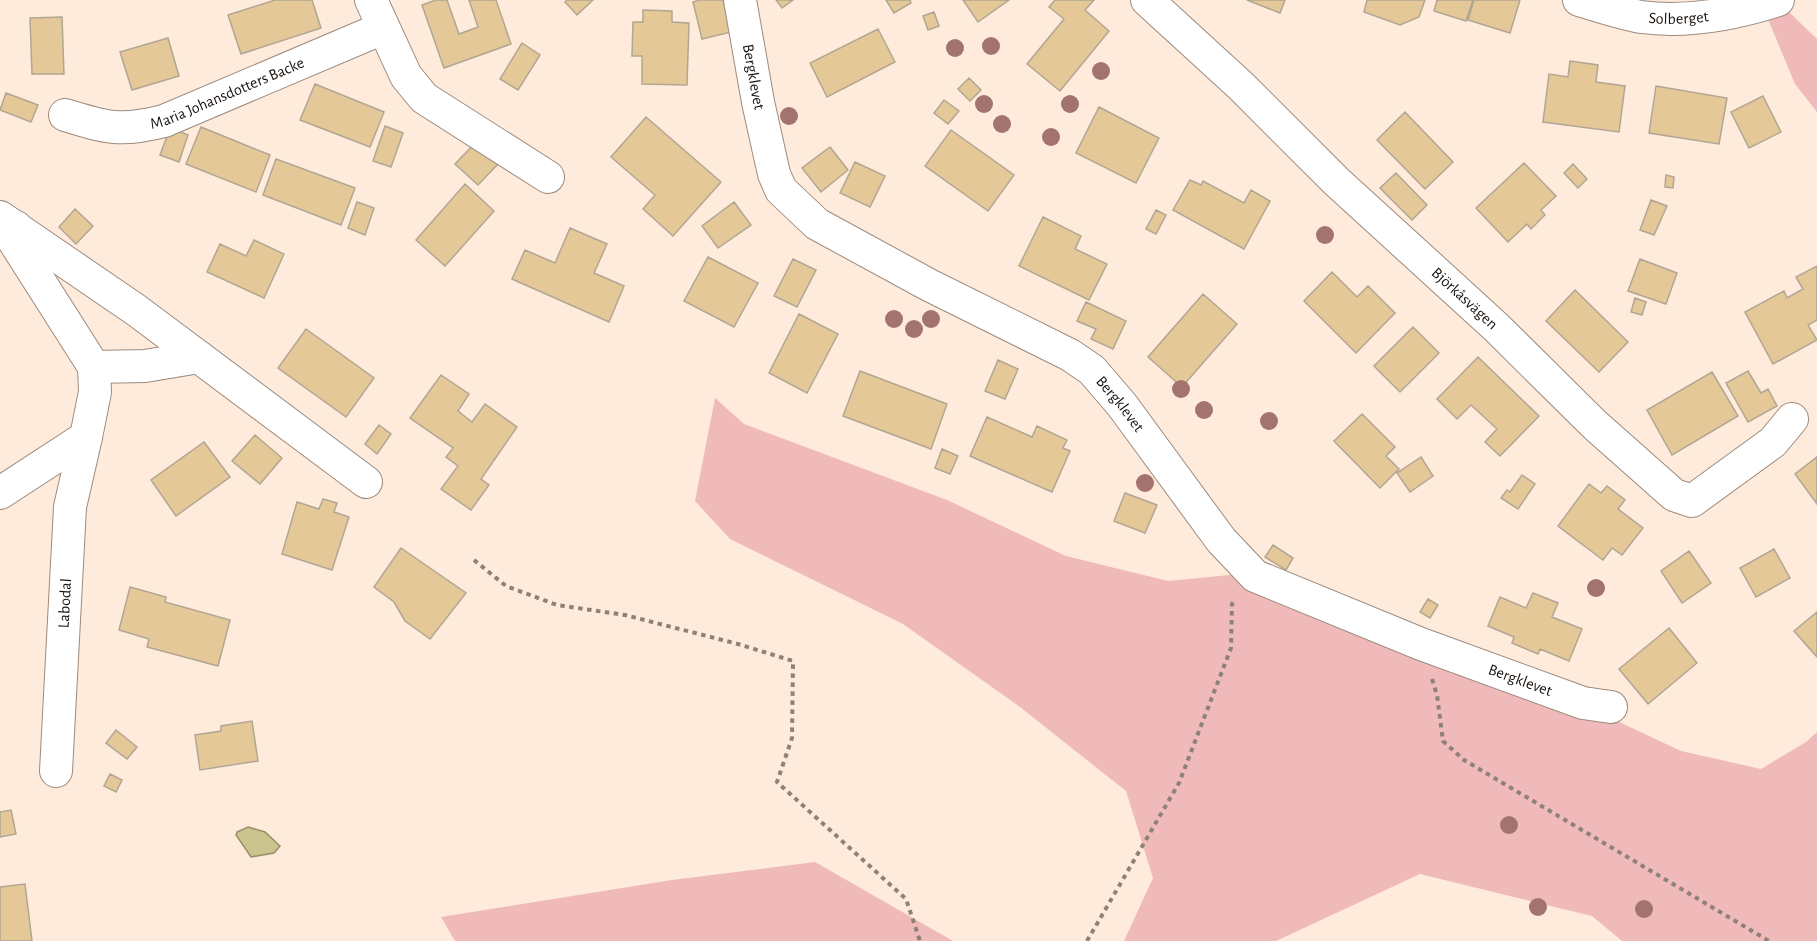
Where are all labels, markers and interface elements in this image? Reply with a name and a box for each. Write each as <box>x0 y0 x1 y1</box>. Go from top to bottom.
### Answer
street label: Solberget <box>1648 8 1710 27</box>
street label: Bergklevet <box>740 43 767 111</box>
street label: Maria Johansdotters Backe <box>149 54 306 132</box>
street label: Björkåsvägen <box>1429 264 1501 332</box>
street label: Bergklevet <box>1093 373 1147 435</box>
street label: Labodal <box>56 578 74 629</box>
street label: Bergklevet <box>1486 661 1554 699</box>

